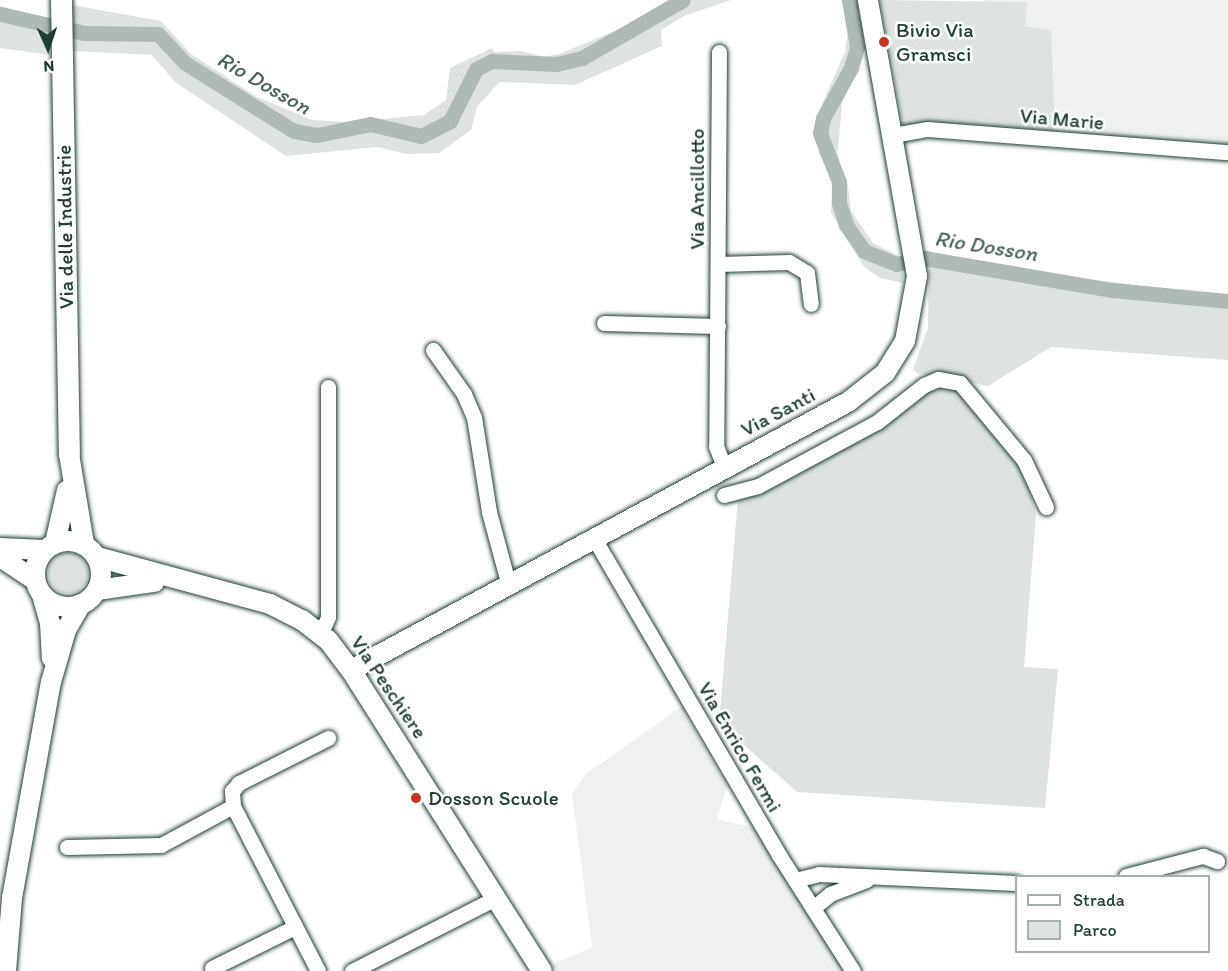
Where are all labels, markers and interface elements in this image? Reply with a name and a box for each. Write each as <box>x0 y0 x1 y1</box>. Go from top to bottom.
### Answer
place label: Bivio Via Gramsci <box>896 17 974 67</box>
north arrow <box>18 18 78 78</box>
marker: Bivio Via Gramsci <box>877 35 891 49</box>
water label: Rio Dosson <box>212 46 316 120</box>
text: N <box>43 57 55 76</box>
street label: Via Marie <box>1019 103 1105 135</box>
street label: Via Ancillotto <box>684 128 710 250</box>
street label: Via delle Industrie <box>51 145 79 309</box>
water label: Rio Dosson <box>933 225 1039 267</box>
street label: Via Santi <box>736 382 820 442</box>
street label: Via Peschiere <box>346 631 432 743</box>
street label: Via Enrico Fermi <box>693 678 787 816</box>
place label: Dosson Scuole <box>428 785 559 811</box>
marker: Dosson Scuole <box>409 791 423 805</box>
legend <box>1015 875 1210 953</box>
text: Strada <box>1073 889 1125 911</box>
text: Parco <box>1073 919 1117 941</box>

